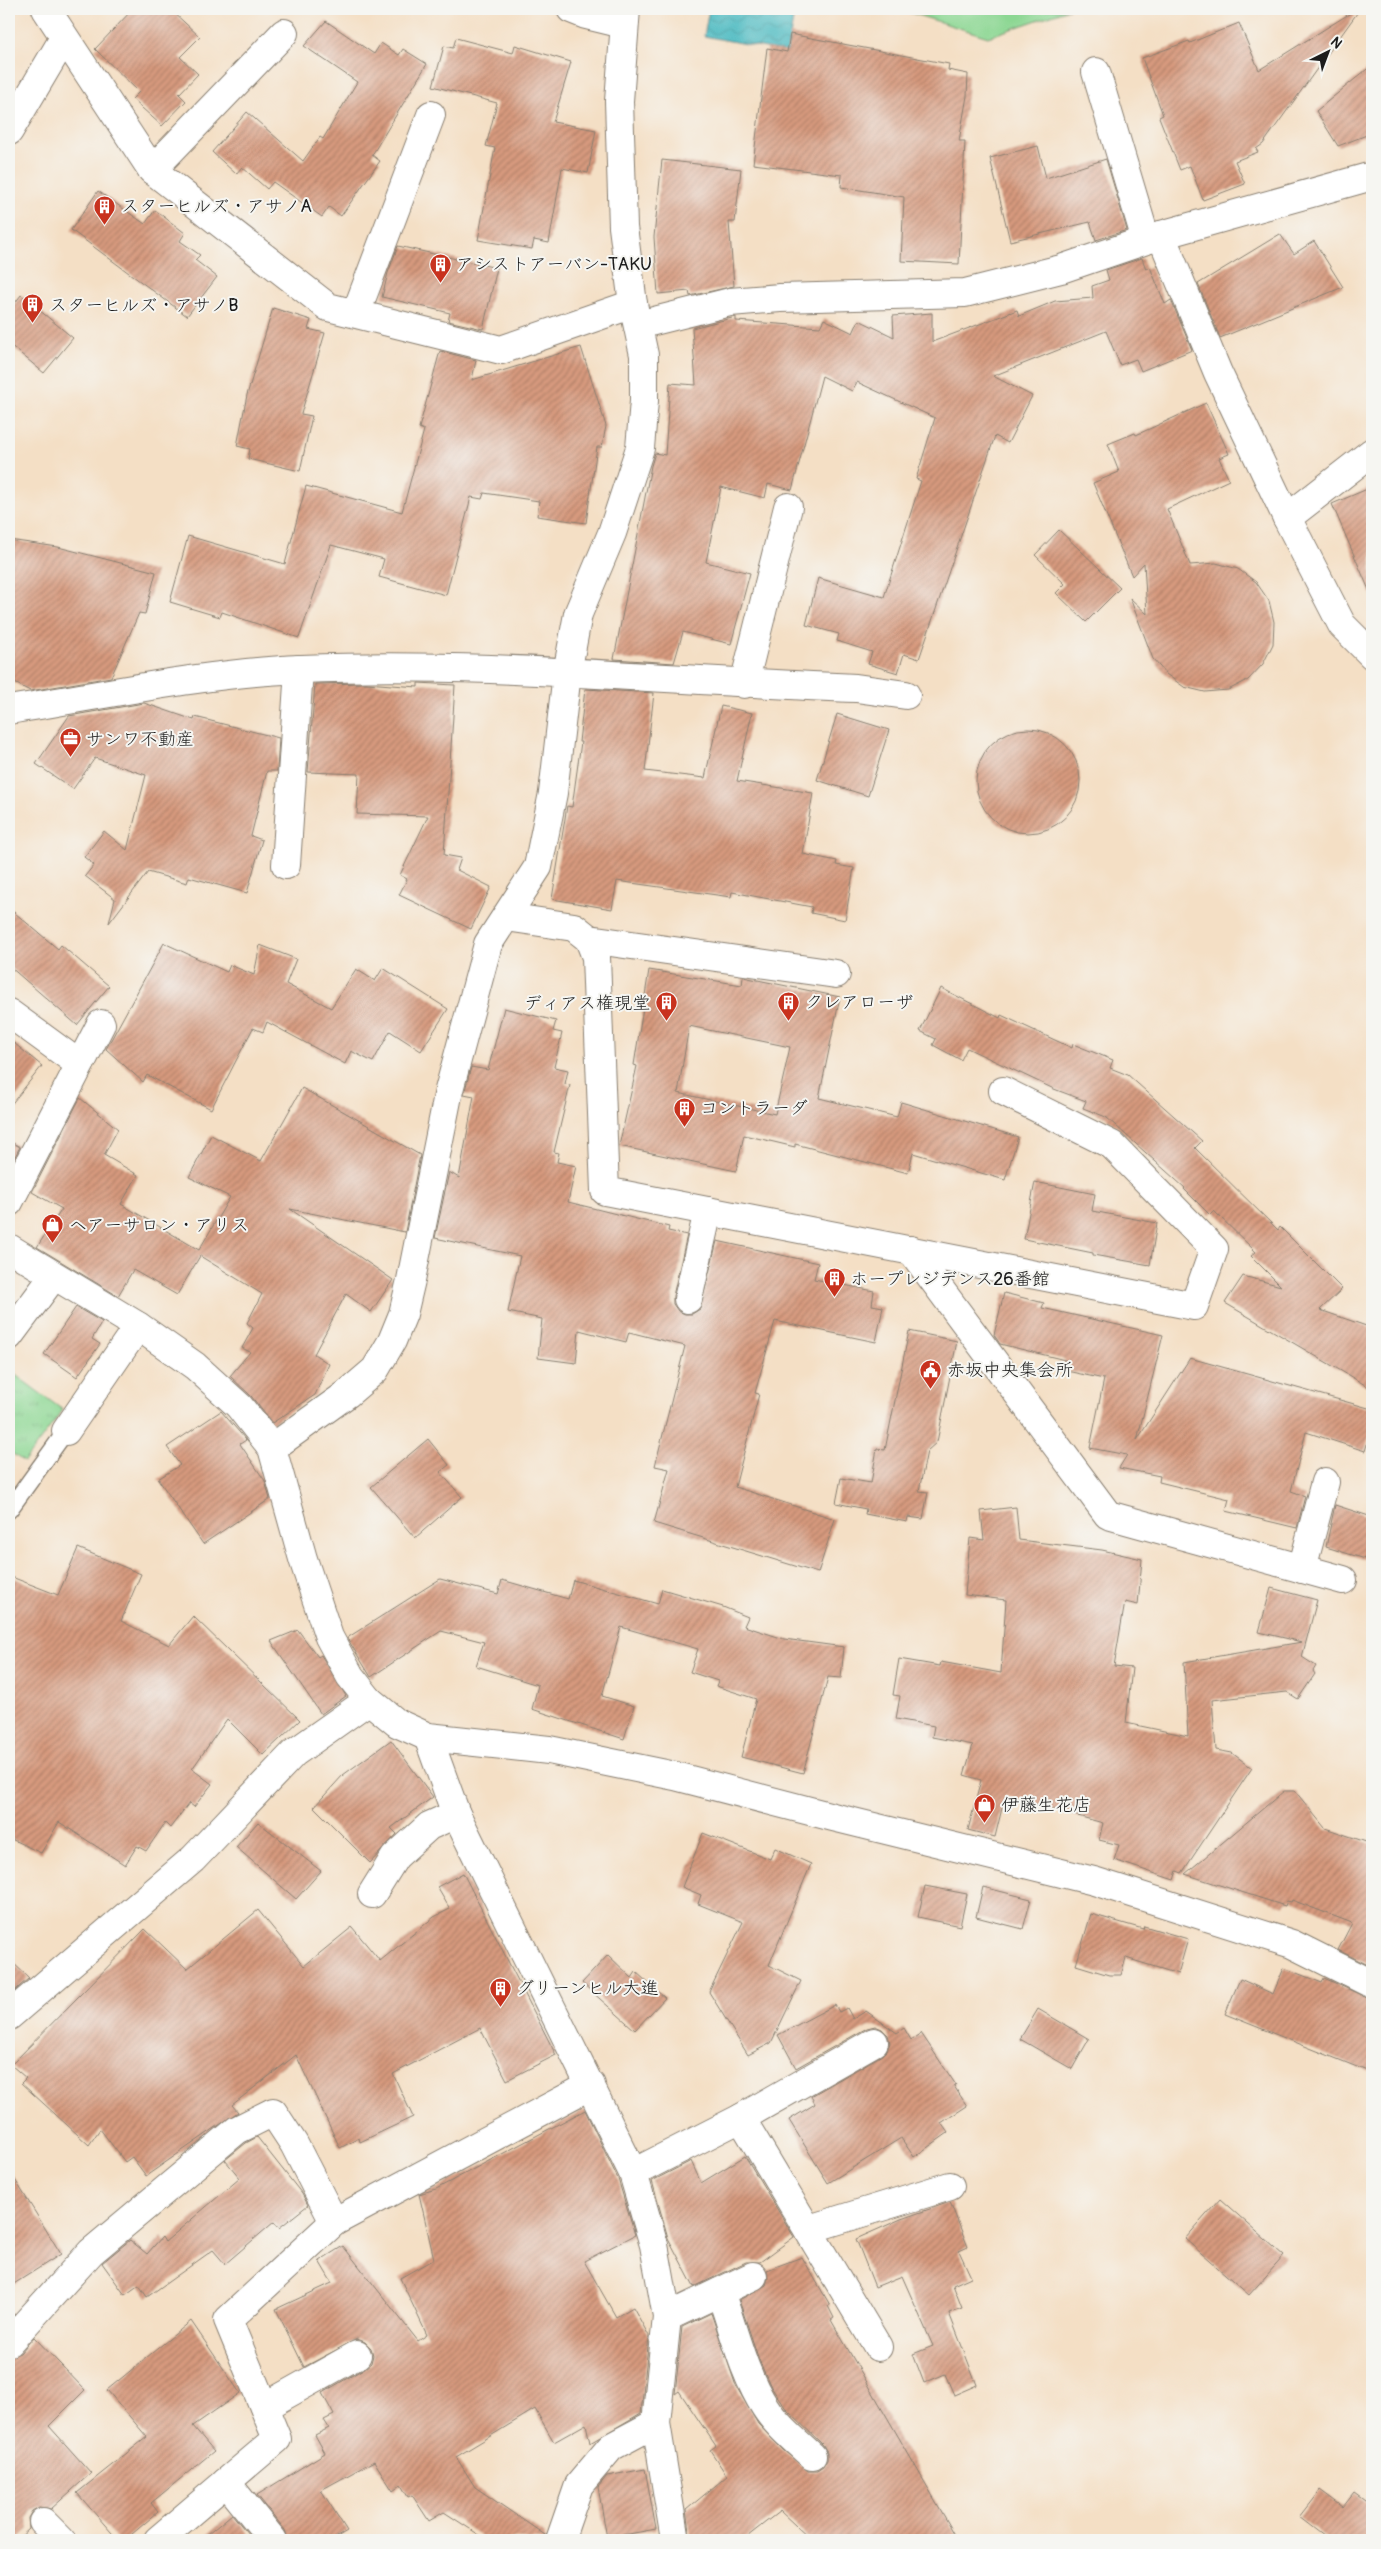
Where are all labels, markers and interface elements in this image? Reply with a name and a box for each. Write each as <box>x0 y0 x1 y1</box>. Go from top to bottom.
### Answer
north arrow <box>1304 28 1354 78</box>
text: N <box>1327 33 1346 52</box>
building icon: スターヒルズ・アサノA <box>93 194 117 225</box>
place label: スターヒルズ・アサノA <box>121 195 312 218</box>
building icon: アシストアーバン-TAKU <box>428 252 452 283</box>
place label: アシストアーバン-TAKU <box>456 253 652 276</box>
building icon: スターヒルズ・アサノB <box>21 293 45 324</box>
place label: スターヒルズ・アサノB <box>49 294 238 317</box>
office icon: サンワ不動産 <box>58 727 82 758</box>
place label: サンワ不動産 <box>86 728 194 751</box>
building icon: クレアローザ <box>777 990 801 1021</box>
building icon: ディアス権現堂 <box>654 991 678 1022</box>
place label: クレアローザ <box>805 991 914 1014</box>
place label: ディアス権現堂 <box>524 992 650 1015</box>
building icon: コントラーダ <box>672 1096 696 1127</box>
place label: コントラーダ <box>700 1097 808 1120</box>
shop icon: ヘアーサロン・アリス <box>41 1213 65 1244</box>
place label: ヘアーサロン・アリス <box>69 1214 249 1237</box>
building icon: ホープレジデンス26番館 <box>822 1267 846 1298</box>
place label: ホープレジデンス26番館 <box>850 1268 1050 1291</box>
public building icon: 赤坂中央集会所 <box>919 1358 943 1389</box>
place label: 赤坂中央集会所 <box>947 1359 1073 1382</box>
shop icon: 伊藤生花店 <box>973 1793 997 1824</box>
place label: 伊藤生花店 <box>1001 1794 1091 1817</box>
building icon: グリーンヒル大進 <box>488 1976 512 2007</box>
place label: グリーンヒル大進 <box>516 1977 659 2000</box>

